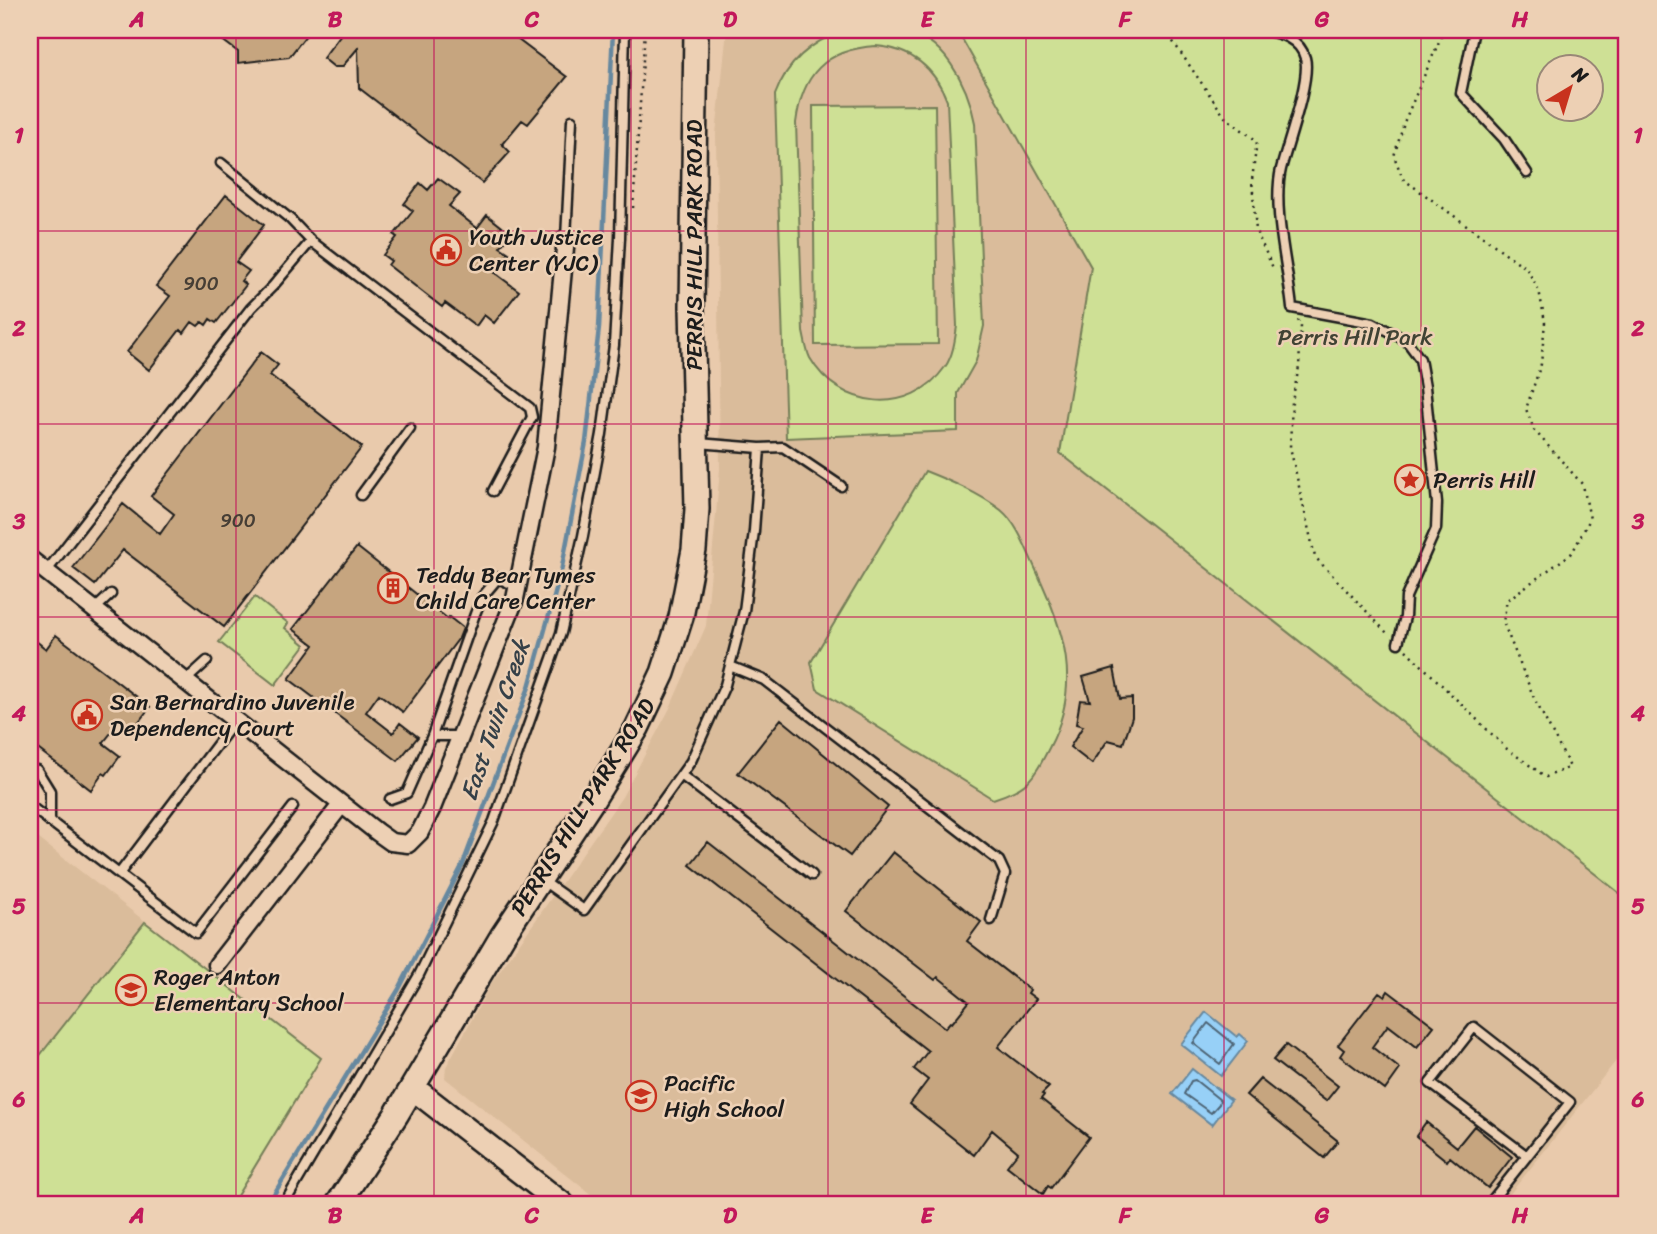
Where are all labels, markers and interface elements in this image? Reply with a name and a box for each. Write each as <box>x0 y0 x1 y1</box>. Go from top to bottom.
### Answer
text: A <box>128 0 145 40</box>
text: B <box>328 0 343 40</box>
text: C <box>524 0 540 40</box>
text: D <box>723 0 738 40</box>
text: E <box>921 0 936 40</box>
text: F <box>1118 0 1133 40</box>
text: G <box>1314 0 1330 40</box>
text: H <box>1511 0 1529 40</box>
north arrow <box>1534 52 1604 122</box>
text: N <box>1564 57 1596 93</box>
text: 1 <box>14 115 24 156</box>
text: 1 <box>1633 115 1643 156</box>
street label: PERRIS HILL PARK ROAD <box>674 119 715 371</box>
place label: Youth Justice Center (YJC) <box>469 217 604 284</box>
public building icon: Youth Justice Center (YJC) <box>429 233 463 267</box>
house number: 900 <box>183 267 219 300</box>
text: 2 <box>11 308 26 349</box>
text: 2 <box>1630 308 1645 349</box>
park label: Perris Hill Park <box>1278 317 1433 358</box>
place label: Perris Hill <box>1433 460 1536 501</box>
place icon: Perris Hill <box>1393 463 1427 497</box>
text: 3 <box>12 501 26 542</box>
text: 3 <box>1631 501 1645 542</box>
house number: 900 <box>220 504 256 537</box>
place label: Teddy Bear Tymes Child Care Center <box>416 555 596 622</box>
building icon: Teddy Bear Tymes Child Care Center <box>376 571 410 605</box>
water label: East Twin Creek <box>448 632 543 806</box>
place label: San Bernardino Juvenile Dependency Court <box>110 682 354 749</box>
street label: PERRIS HILL PARK ROAD <box>499 689 667 924</box>
text: 4 <box>11 693 27 734</box>
text: 4 <box>1630 693 1646 734</box>
public building icon: San Bernardino Juvenile Dependency Court <box>70 698 104 732</box>
text: 5 <box>12 886 26 927</box>
text: 5 <box>1631 886 1645 927</box>
place label: Roger Anton Elementary School <box>154 957 344 1024</box>
school or university icon: Roger Anton Elementary School <box>114 973 148 1007</box>
place label: Pacific High School <box>664 1063 785 1130</box>
text: 6 <box>11 1079 26 1120</box>
school or university icon: Pacific High School <box>624 1079 658 1113</box>
text: 6 <box>1630 1079 1645 1120</box>
text: A <box>128 1195 145 1234</box>
text: B <box>328 1195 343 1234</box>
text: C <box>524 1195 540 1234</box>
text: D <box>723 1195 738 1234</box>
text: E <box>921 1195 936 1234</box>
text: F <box>1118 1195 1133 1234</box>
text: G <box>1314 1195 1330 1234</box>
text: H <box>1511 1195 1529 1234</box>

